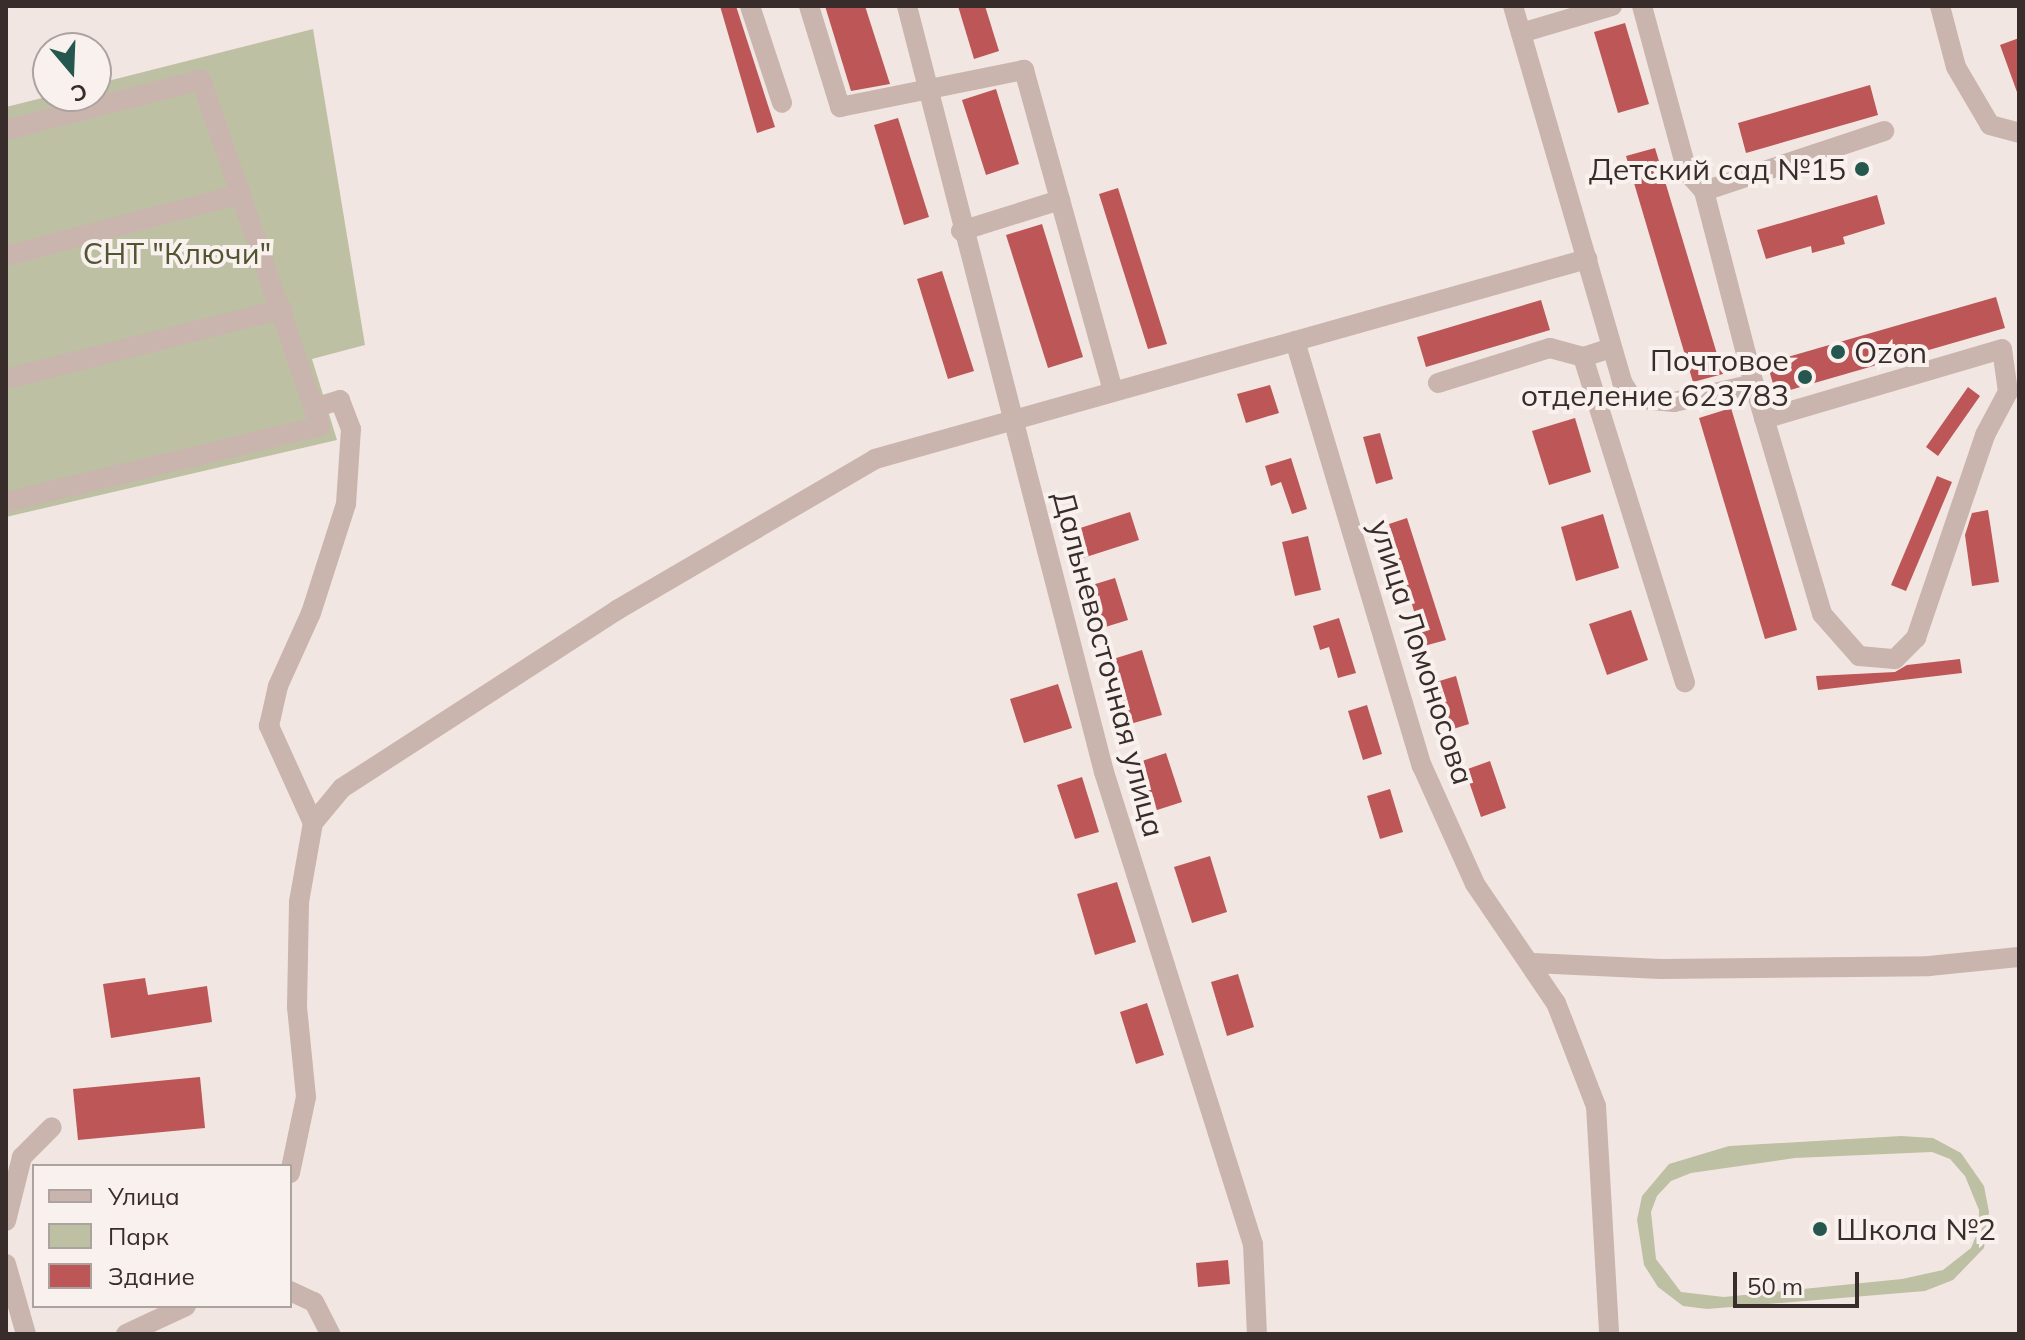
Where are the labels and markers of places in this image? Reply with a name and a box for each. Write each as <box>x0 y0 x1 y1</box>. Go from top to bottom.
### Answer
place label: Детский сад №15 <box>1589 151 1846 187</box>
marker: Детский сад №15 <box>1853 160 1871 178</box>
place label: Ozon <box>1854 334 1927 370</box>
place label: Почтовое отделение 623783 <box>1521 342 1789 412</box>
marker: Ozon <box>1829 343 1847 361</box>
marker: Почтовое отделение 623783 <box>1796 368 1814 386</box>
place label: Школа №2 <box>1836 1211 1996 1247</box>
marker: Школа №2 <box>1811 1220 1829 1238</box>

